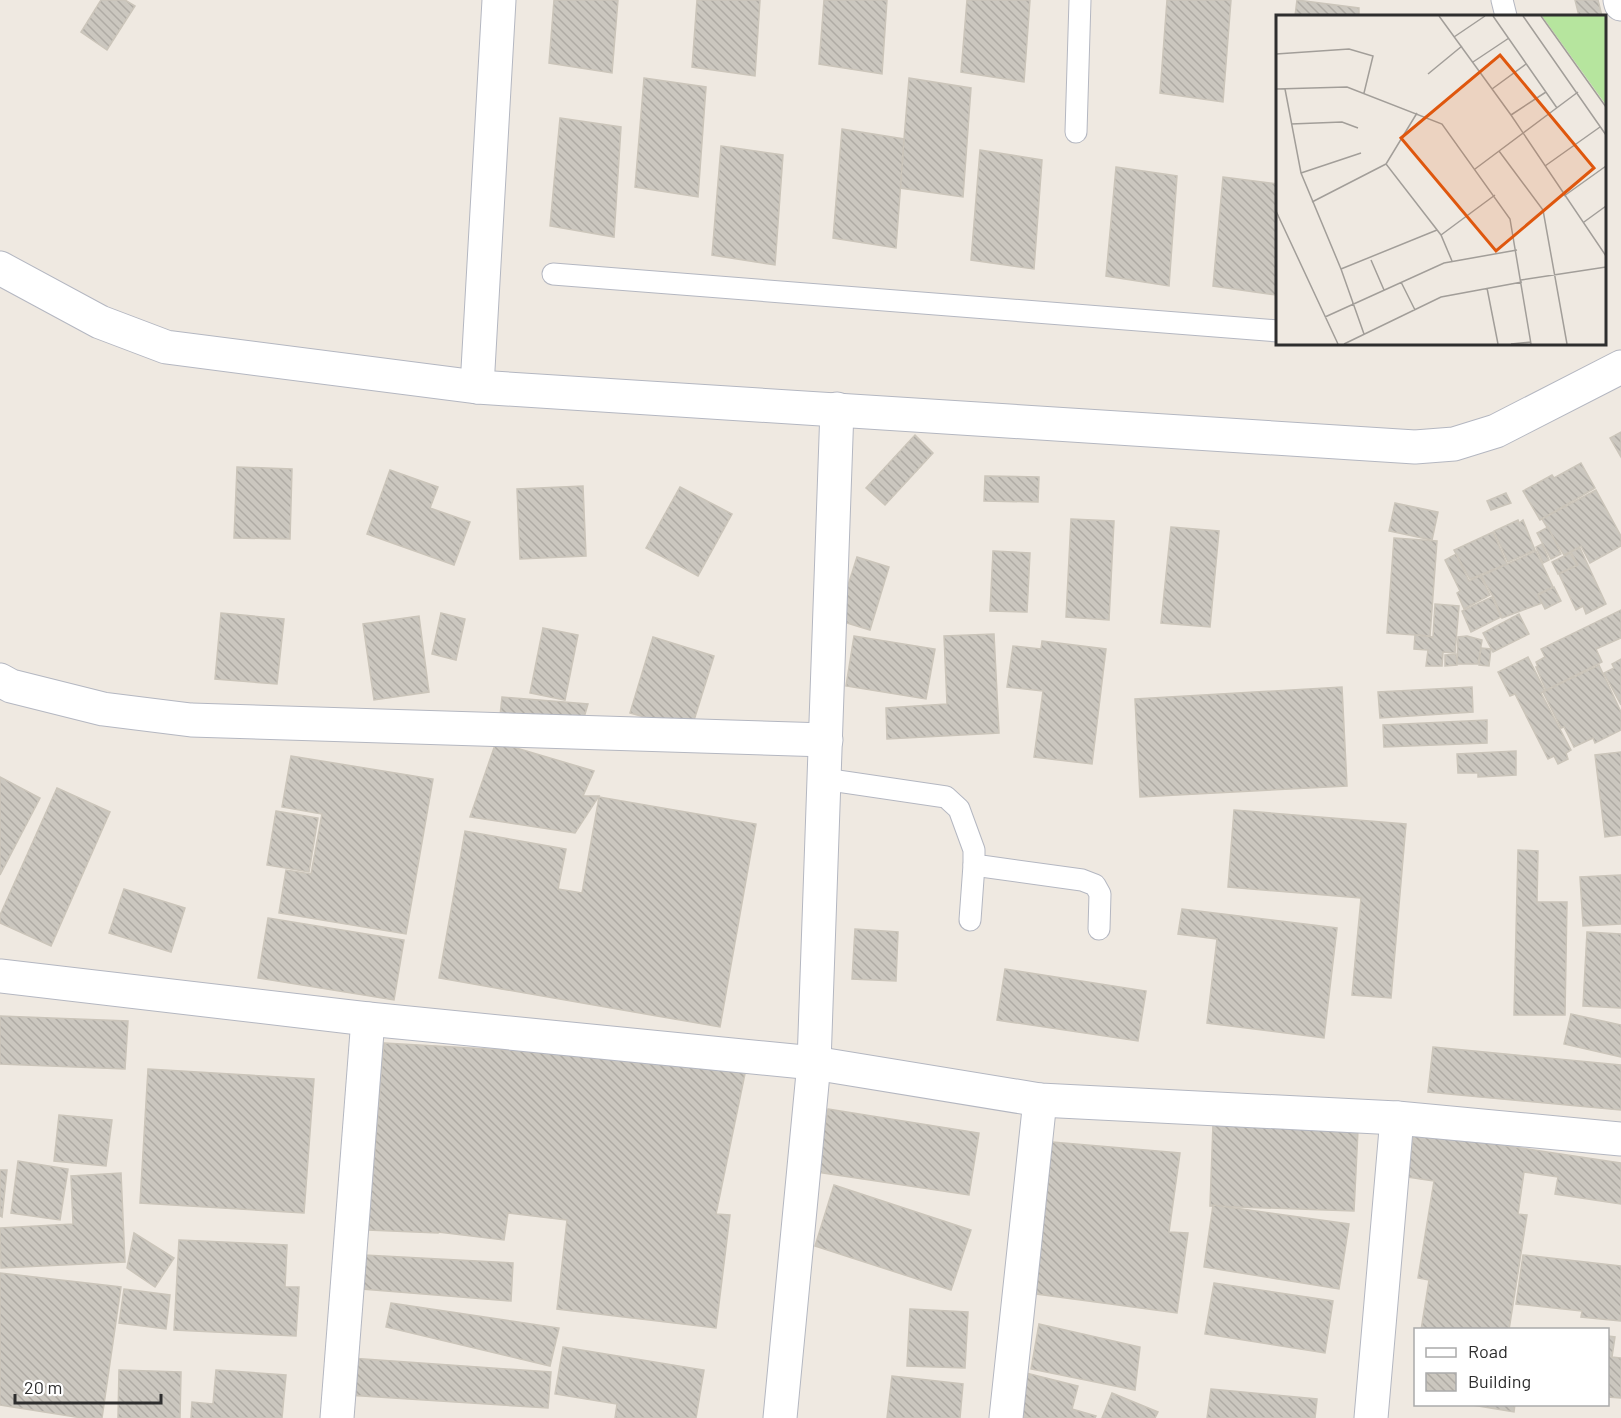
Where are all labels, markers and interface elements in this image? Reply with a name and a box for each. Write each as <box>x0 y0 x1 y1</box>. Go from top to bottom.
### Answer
inset map <box>1276 15 1606 345</box>
legend <box>1414 1328 1609 1406</box>
text: Road <box>1468 1340 1508 1362</box>
scale bar <box>15 1367 160 1405</box>
text: Building <box>1468 1370 1531 1392</box>
text: 20 m <box>24 1376 62 1398</box>

